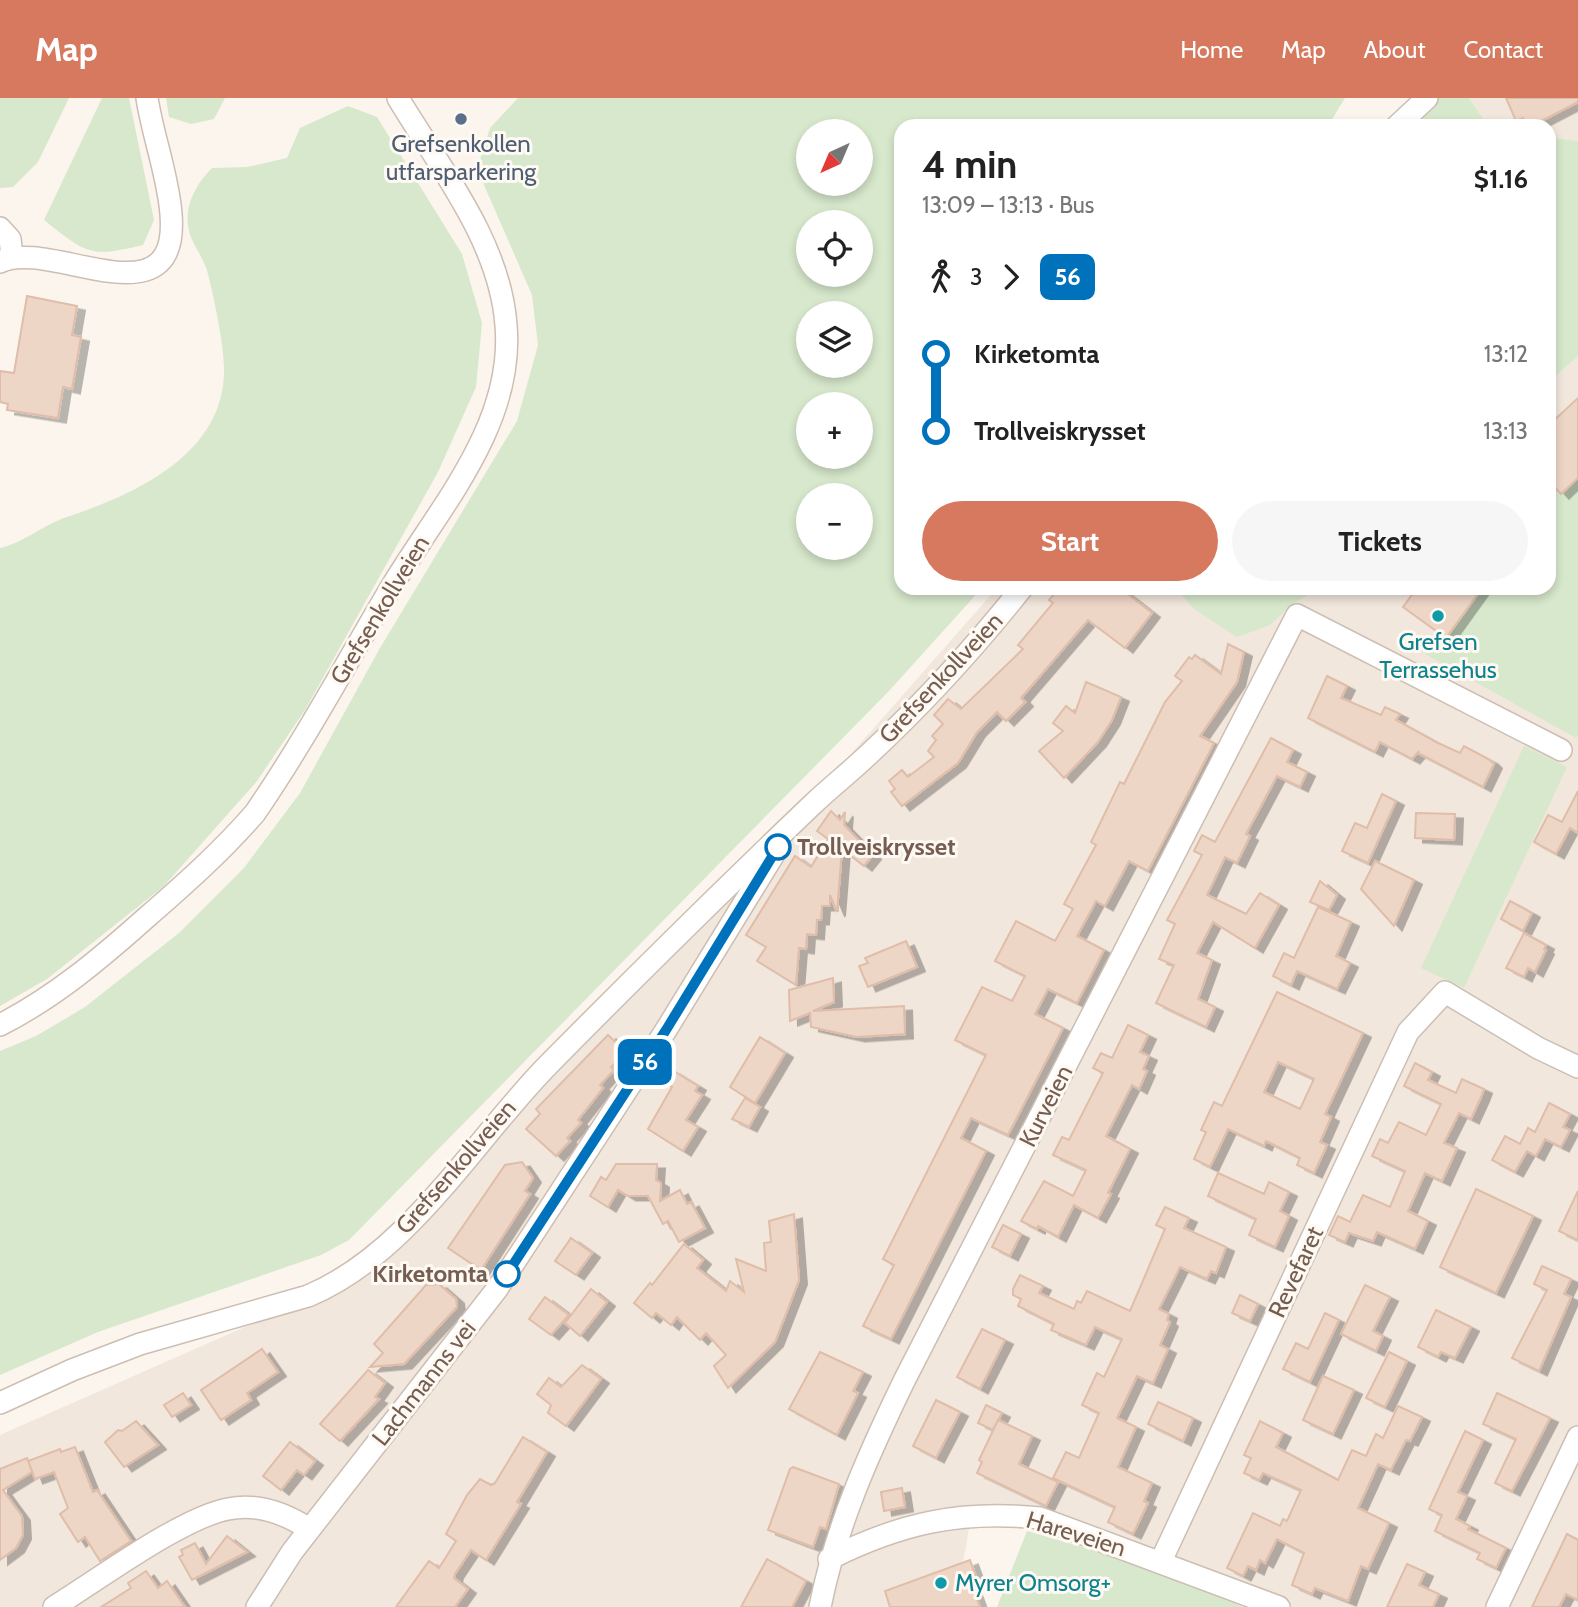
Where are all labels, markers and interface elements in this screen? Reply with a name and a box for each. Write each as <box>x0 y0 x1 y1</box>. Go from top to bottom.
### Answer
text: Map <box>35 29 98 69</box>
text: Home <box>1180 35 1243 64</box>
text: Map <box>1281 35 1326 64</box>
text: About <box>1364 35 1426 64</box>
text: Contact <box>1464 35 1543 64</box>
marker: Grefsenkollen utfarsparkering <box>453 111 469 127</box>
north arrow <box>796 119 873 196</box>
map controls <box>796 119 873 560</box>
place label: Grefsenkollen utfarsparkering <box>386 129 537 186</box>
text: 4 min <box>922 141 1017 188</box>
text: $1.16 <box>1474 163 1528 195</box>
text: 13:09 – 13:13 · Bus <box>922 191 1094 219</box>
button: locate <box>796 210 873 287</box>
icon: walk <box>922 258 960 296</box>
icon: forward <box>992 258 1030 296</box>
text: 56 <box>1054 262 1081 291</box>
text: 3 <box>970 263 982 291</box>
button: layers <box>796 301 873 378</box>
text: Kirketomta <box>974 338 1099 370</box>
text: 13:12 <box>1484 340 1528 368</box>
button: + <box>796 392 873 469</box>
text: Trollveiskrysset <box>974 415 1146 447</box>
text: 13:13 <box>1483 417 1528 445</box>
button: − <box>796 483 873 560</box>
button: Start <box>922 501 1218 581</box>
button: Tickets <box>1232 501 1528 581</box>
street label: Grefsenkollveien <box>324 530 435 689</box>
street label: Grefsenkollveien <box>873 606 1009 749</box>
marker: Grefsen Terrassehus <box>1430 608 1446 624</box>
place label: Grefsen Terrassehus <box>1379 627 1497 684</box>
place label: Trollveiskrysset <box>797 832 955 861</box>
marker: Trollveiskrysset <box>765 834 791 860</box>
line badge: 56 <box>614 1039 676 1085</box>
text: 56 <box>632 1047 658 1076</box>
street label: Kurveien <box>1013 1060 1078 1151</box>
street label: Grefsenkollveien <box>389 1094 522 1240</box>
street label: Revefaret <box>1262 1222 1329 1322</box>
place label: Kirketomta <box>372 1259 488 1288</box>
marker: Kirketomta <box>494 1261 520 1287</box>
street label: Lachmanns vei <box>366 1314 482 1451</box>
street label: Hareveien <box>1023 1505 1129 1562</box>
place label: Myrer Omsorg+ <box>955 1568 1111 1597</box>
marker: Myrer Omsorg+ <box>933 1575 949 1591</box>

